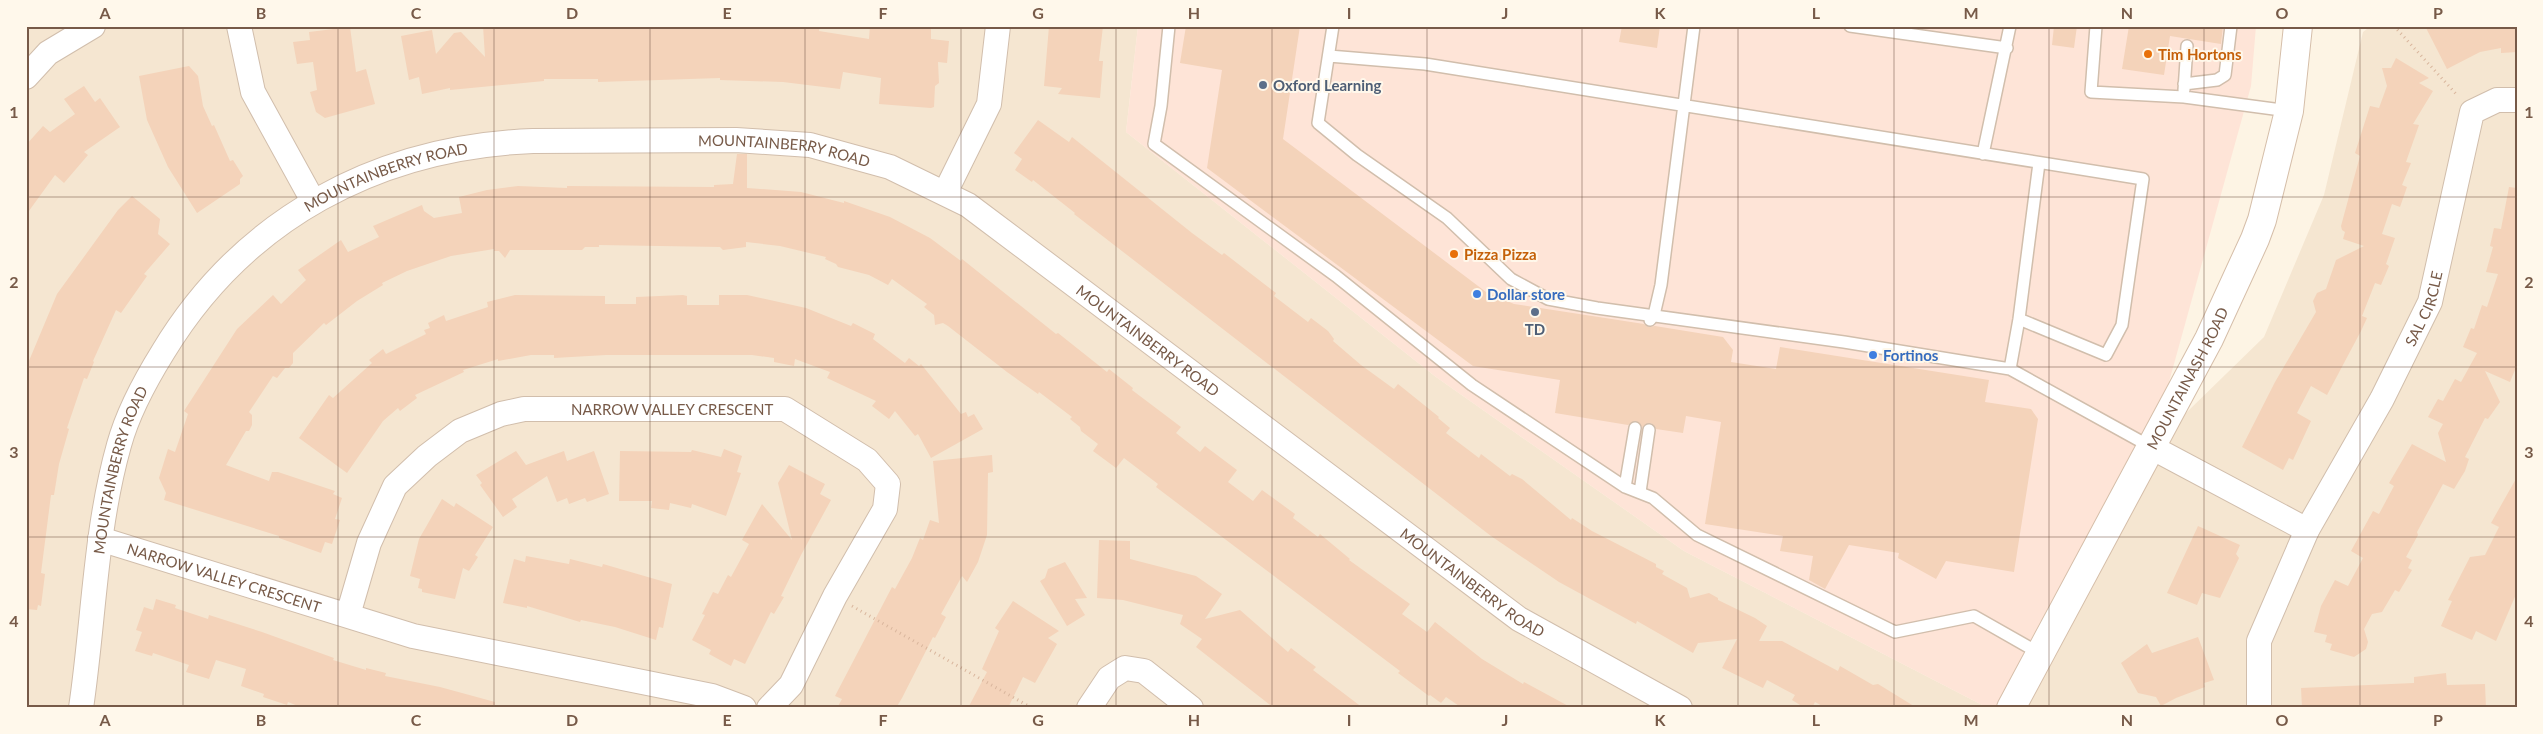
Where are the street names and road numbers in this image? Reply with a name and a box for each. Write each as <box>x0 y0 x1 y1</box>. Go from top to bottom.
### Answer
street label: MOUNTAINBERRY ROAD <box>698 131 872 170</box>
street label: MOUNTAINBERRY ROAD <box>301 139 469 215</box>
street label: SAL CIRCLE <box>2401 269 2446 349</box>
street label: MOUNTAINBERRY ROAD <box>1073 281 1223 400</box>
street label: MOUNTAINASH ROAD <box>2142 304 2232 452</box>
street label: MOUNTAINBERRY ROAD <box>89 383 151 555</box>
street label: NARROW VALLEY CRESCENT <box>571 400 773 418</box>
street label: MOUNTAINBERRY ROAD <box>1397 524 1548 640</box>
street label: NARROW VALLEY CRESCENT <box>125 539 324 616</box>

